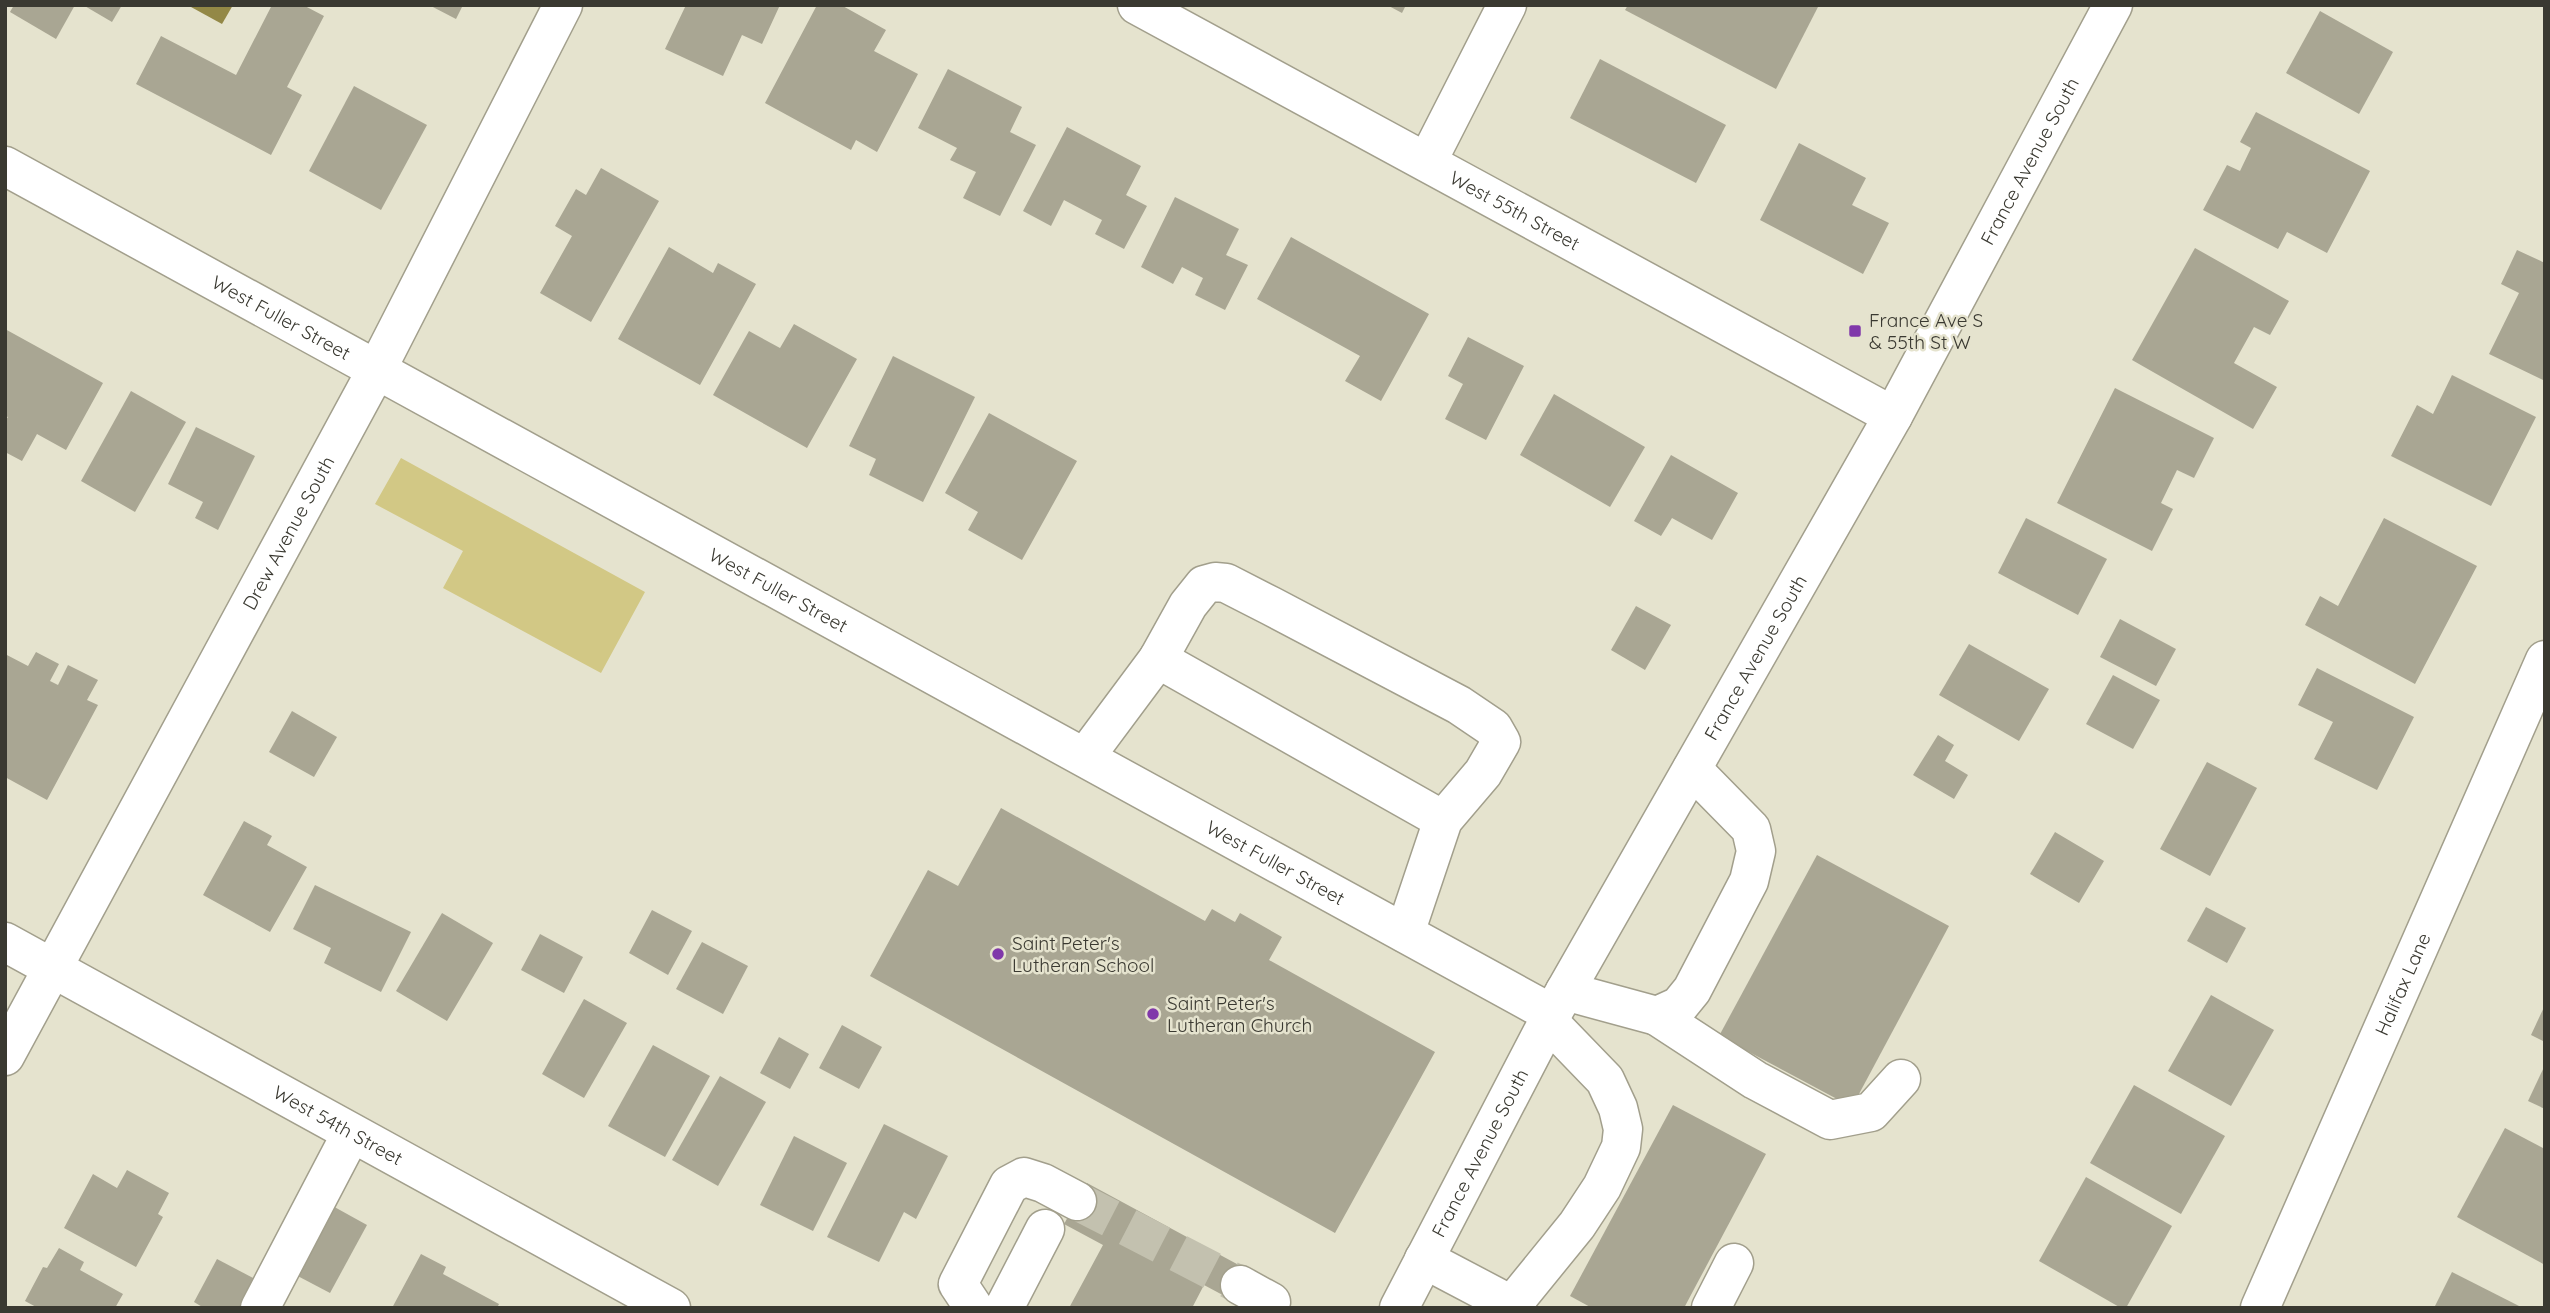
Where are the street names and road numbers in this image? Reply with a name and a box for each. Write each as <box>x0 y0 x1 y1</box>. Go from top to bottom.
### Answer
street label: France Avenue South <box>1975 73 2084 249</box>
street label: West 55th Street <box>1446 165 1584 255</box>
street label: West Fuller Street <box>208 270 355 365</box>
street label: Drew Avenue South <box>237 452 340 614</box>
street label: West Fuller Street <box>705 542 852 638</box>
street label: France Avenue South <box>1699 570 1812 744</box>
street label: West Fuller Street <box>1202 815 1349 910</box>
street label: Halifax Lane <box>2369 929 2436 1039</box>
street label: France Avenue South <box>1426 1065 1533 1241</box>
street label: West 54th Street <box>269 1080 407 1170</box>

